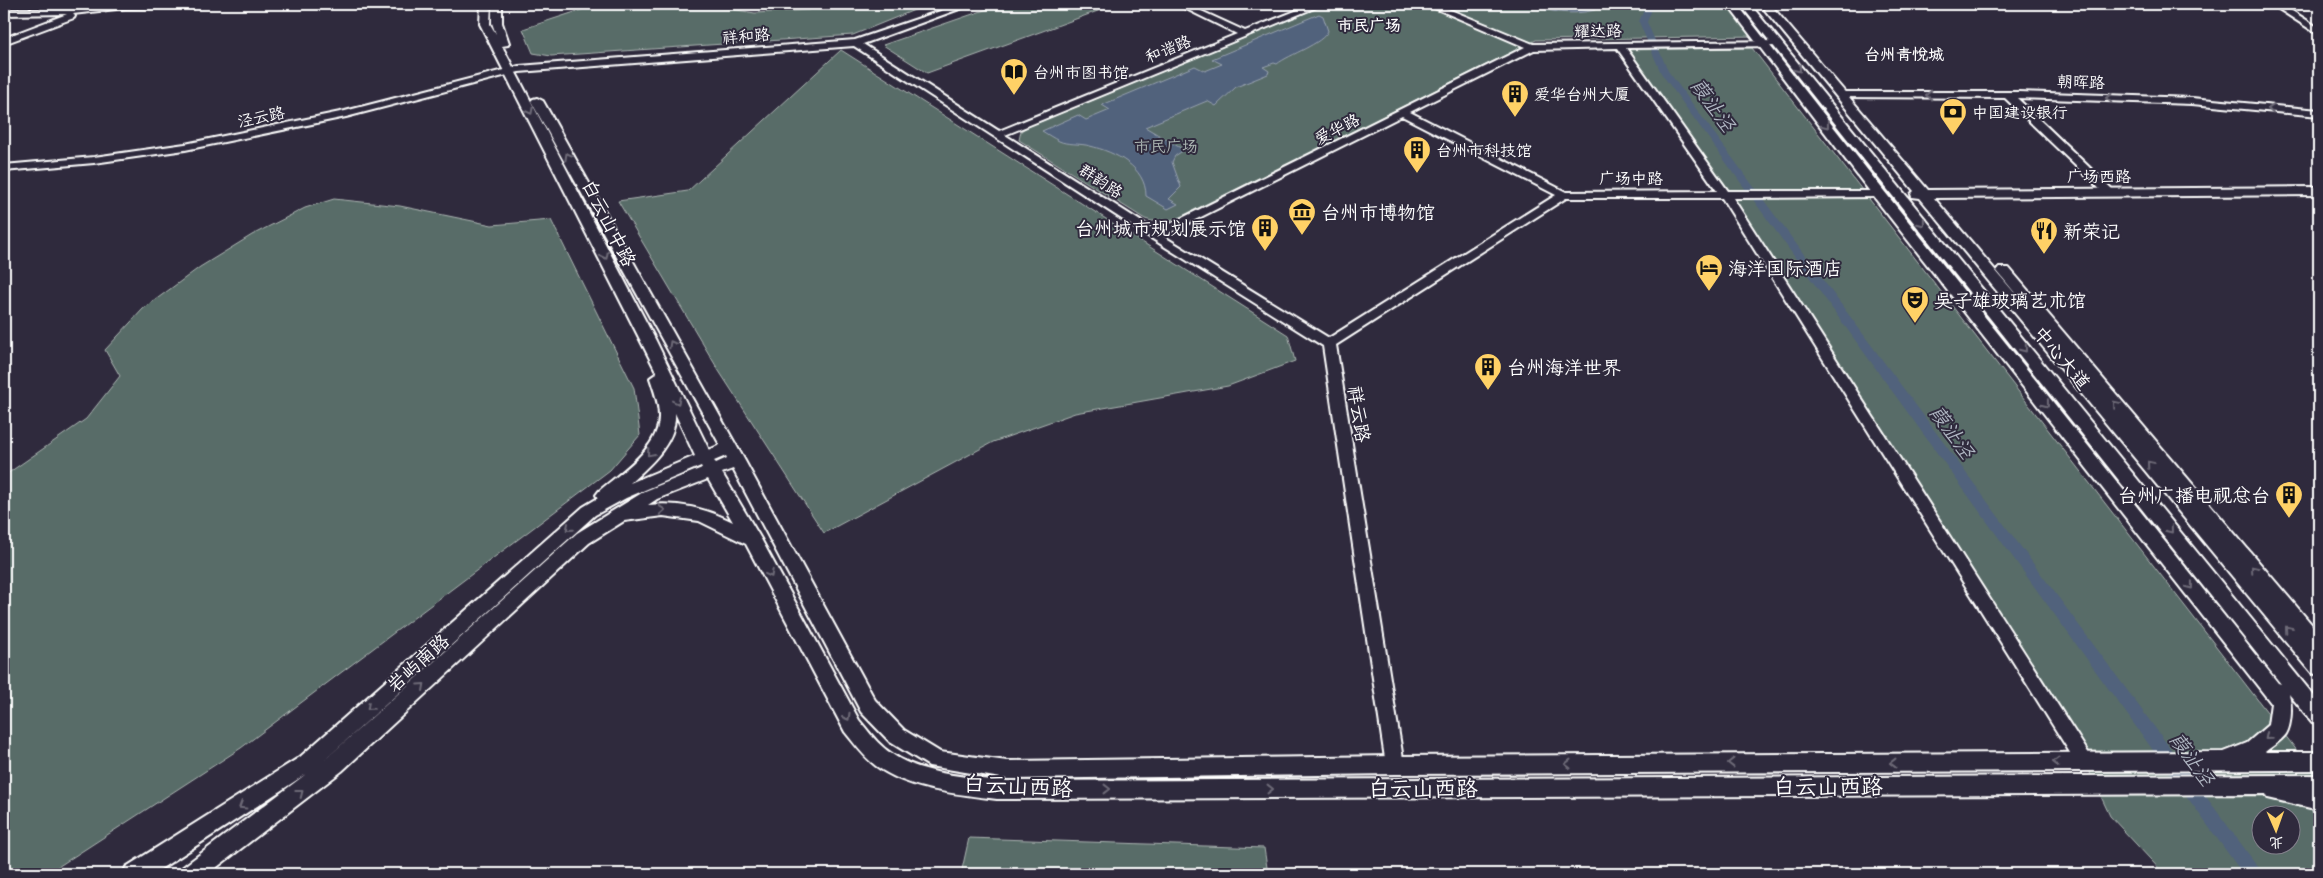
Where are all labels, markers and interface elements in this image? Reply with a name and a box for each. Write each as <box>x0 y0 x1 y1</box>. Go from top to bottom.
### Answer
district label: 市民广场 <box>1337 15 1401 36</box>
street label: 耀达路 <box>1574 20 1622 42</box>
street label: 祥和路 <box>721 23 771 49</box>
street label: 和谐路 <box>1142 30 1194 68</box>
district label: 台州青悦城 <box>1864 44 1944 65</box>
library icon: 台州市图书馆 <box>999 57 1029 96</box>
place label: 台州市图书馆 <box>1033 62 1129 83</box>
one-way arrow <box>1792 63 1800 72</box>
street label: 朝晖路 <box>2057 71 2105 93</box>
water label: 葭沚泾 <box>1685 73 1742 138</box>
building icon: 爱华台州大厦 <box>1500 79 1530 118</box>
place label: 爱华台州大厦 <box>1534 84 1630 105</box>
one-way arrow <box>1924 90 1932 100</box>
one-way arrow <box>2104 93 2112 104</box>
bank icon: 中国建设银行 <box>1938 97 1968 136</box>
street label: 泾云路 <box>235 102 287 132</box>
place label: 中国建设银行 <box>1972 102 2068 123</box>
one-way arrow <box>2266 103 2274 114</box>
one-way arrow <box>524 106 534 115</box>
street label: 爱华路 <box>1311 109 1363 149</box>
one-way arrow <box>1820 119 1828 128</box>
building icon: 台州市科技馆 <box>1402 135 1432 174</box>
park label: 市民广场 <box>1134 136 1198 157</box>
place label: 台州市科技馆 <box>1436 140 1532 161</box>
one-way arrow <box>564 153 574 162</box>
street label: 群韵路 <box>1075 159 1127 203</box>
street label: 广场西路 <box>2067 166 2131 187</box>
street label: 广场中路 <box>1599 168 1663 189</box>
street label: 白云山中路 <box>576 175 642 271</box>
museum icon: 台州市博物馆 <box>1287 197 1317 236</box>
place label: 台州市博物馆 <box>1321 200 1435 225</box>
building icon: 台州城市规划展示馆 <box>1250 213 1280 252</box>
place label: 台州城市规划展示馆 <box>1075 216 1246 241</box>
restaurant icon: 新荣记 <box>2029 216 2059 255</box>
one-way arrow <box>1916 217 1924 226</box>
place label: 新荣记 <box>2063 219 2120 244</box>
one-way arrow <box>599 251 609 260</box>
hotel icon: 海洋国际酒店 <box>1694 253 1724 292</box>
place label: 海洋国际酒店 <box>1728 256 1842 281</box>
theatre icon: 吴子雄玻璃艺术馆 <box>1900 285 1930 324</box>
place label: 吴子雄玻璃艺术馆 <box>1934 288 2086 313</box>
street label: 中心大道 <box>2028 321 2096 395</box>
one-way arrow <box>668 341 678 350</box>
one-way arrow <box>2018 343 2026 352</box>
building icon: 台州海洋世界 <box>1473 352 1503 391</box>
place label: 台州海洋世界 <box>1507 355 1621 380</box>
street label: 祥云路 <box>1342 384 1376 444</box>
one-way arrow <box>671 396 682 405</box>
one-way arrow <box>2040 398 2048 407</box>
water label: 葭沚泾 <box>1924 400 1981 465</box>
one-way arrow <box>2113 401 2122 410</box>
one-way arrow <box>647 447 656 456</box>
one-way arrow <box>2147 461 2156 470</box>
building icon: 台州广播电视总台 <box>2274 480 2304 519</box>
place label: 台州广播电视总台 <box>2118 483 2270 508</box>
one-way arrow <box>659 505 667 516</box>
one-way arrow <box>565 522 574 531</box>
one-way arrow <box>2164 524 2172 533</box>
one-way arrow <box>2251 565 2260 574</box>
one-way arrow <box>764 569 774 578</box>
one-way arrow <box>2185 580 2193 589</box>
one-way arrow <box>2285 626 2294 635</box>
street label: 岩屿南路 <box>381 628 455 698</box>
one-way arrow <box>417 683 426 692</box>
one-way arrow <box>366 701 375 710</box>
one-way arrow <box>841 712 851 721</box>
water label: 葭沚泾 <box>2164 727 2221 792</box>
one-way arrow <box>2265 732 2274 740</box>
one-way arrow <box>2051 757 2059 767</box>
one-way arrow <box>1726 758 1734 769</box>
one-way arrow <box>1889 758 1896 768</box>
one-way arrow <box>1564 759 1572 769</box>
street label: 白云山西路 <box>962 769 1074 803</box>
street label: 白云山西路 <box>1773 772 1883 801</box>
street label: 白云山西路 <box>1368 774 1478 803</box>
one-way arrow <box>1104 784 1111 794</box>
one-way arrow <box>1266 784 1274 794</box>
one-way arrow <box>294 790 303 798</box>
one-way arrow <box>238 800 247 810</box>
north arrow <box>2250 806 2300 856</box>
text: 北 <box>2269 834 2284 852</box>

